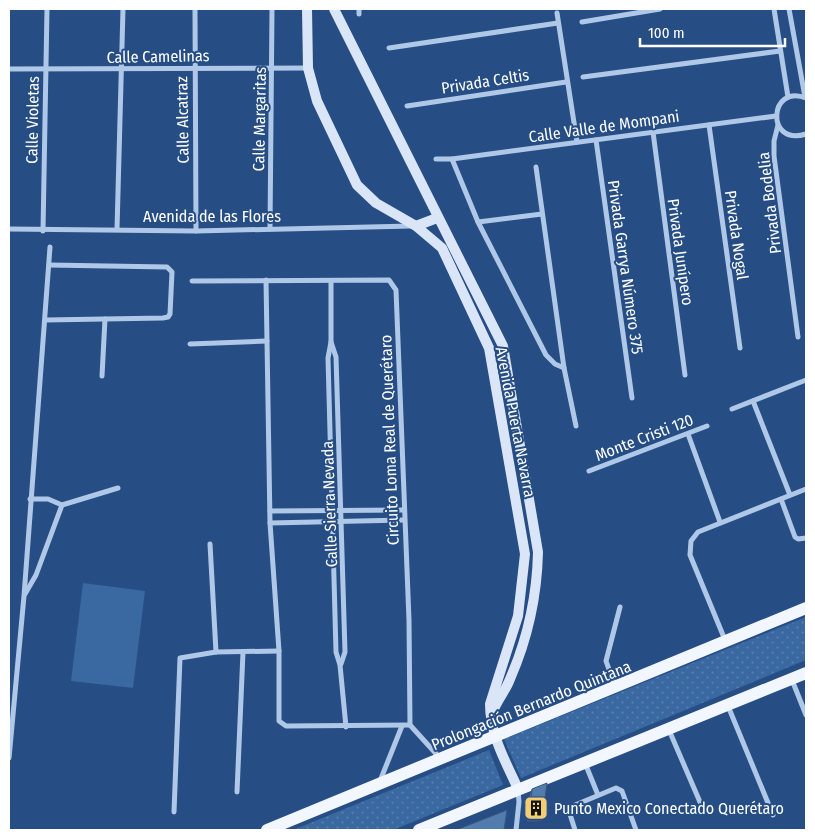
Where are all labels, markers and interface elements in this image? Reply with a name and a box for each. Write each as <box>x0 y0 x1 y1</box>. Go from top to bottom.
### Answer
scale bar <box>640 15 785 47</box>
text: 100 m <box>648 24 685 42</box>
street label: Calle Camelinas <box>106 46 210 67</box>
street label: Privada Celtis <box>440 65 530 98</box>
street label: Calle Margaritas <box>249 66 270 171</box>
street label: Calle Violetas <box>22 76 43 164</box>
street label: Calle Alcatraz <box>172 76 193 164</box>
street label: Calle Valle de Mompani <box>528 107 681 146</box>
street label: Privada Bodelia <box>754 151 785 255</box>
street label: Privada Garrya Número 375 <box>604 179 647 355</box>
street label: Privada Nogal <box>721 189 752 281</box>
street label: Privada Junípero <box>664 197 697 307</box>
street label: Avenida de las Flores <box>143 207 281 226</box>
street label: Circuito Loma Real de Querétaro <box>376 334 403 546</box>
street label: Avenida Puerta Navarra <box>492 345 539 499</box>
street label: Monte Cristi 120 <box>592 410 696 465</box>
street label: Calle Sierra Nevada <box>318 440 341 568</box>
street label: Prolongación Bernardo Quintana <box>429 657 634 754</box>
building icon: Punto Mexico Conectado Querétaro <box>523 795 549 821</box>
place label: Punto Mexico Conectado Querétaro <box>554 799 784 818</box>

